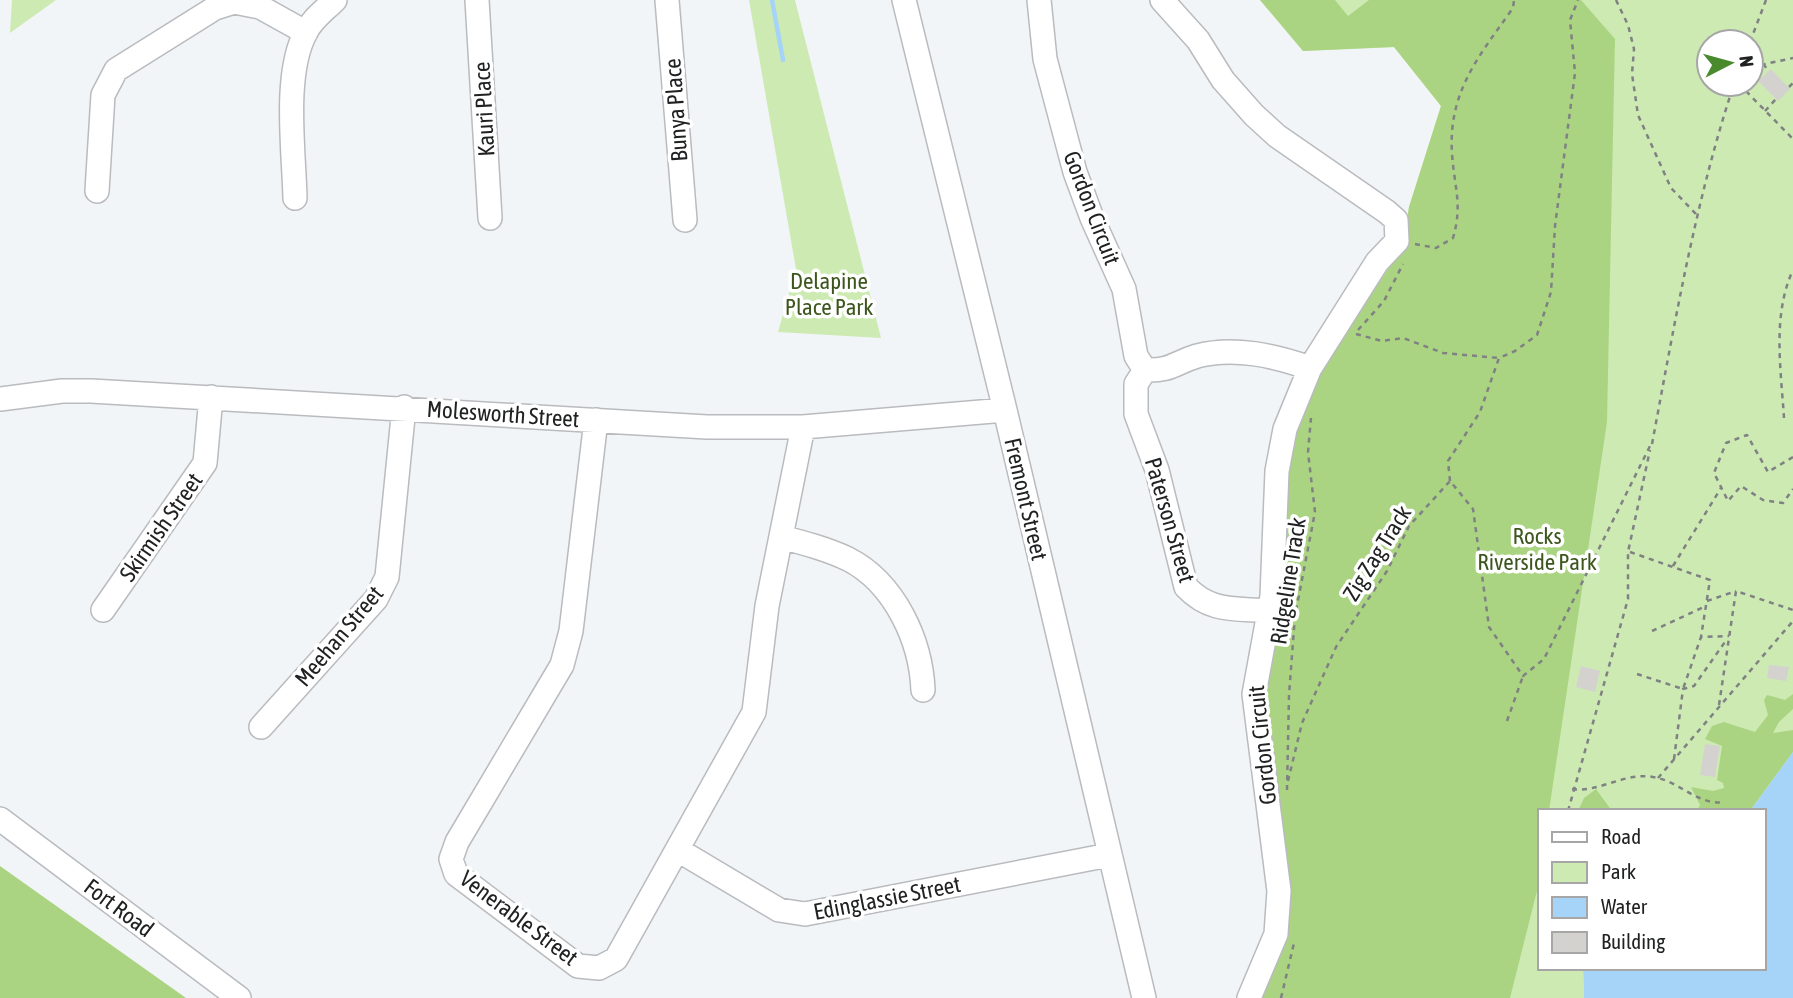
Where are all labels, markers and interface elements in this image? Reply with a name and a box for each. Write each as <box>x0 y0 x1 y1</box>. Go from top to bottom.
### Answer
north arrow <box>1695 28 1765 98</box>
text: N <box>1735 54 1758 68</box>
street label: Bunya Place <box>659 58 693 162</box>
street label: Kauri Place <box>469 61 499 157</box>
street label: Gordon Circuit <box>1058 147 1126 269</box>
park label: Delapine Place Park <box>785 268 873 320</box>
street label: Molesworth Street <box>426 396 580 432</box>
street label: Fremont Street <box>999 435 1053 563</box>
street label: Paterson Street <box>1140 454 1200 586</box>
street label: Skirmish Street <box>114 468 208 586</box>
street label: Zig Zag Track <box>1338 501 1416 605</box>
street label: Ridgeline Track <box>1265 516 1311 646</box>
park label: Rocks Riverside Park <box>1477 523 1597 575</box>
street label: Meehan Street <box>290 581 388 691</box>
street label: Gordon Circuit <box>1243 684 1281 806</box>
legend <box>1538 809 1765 970</box>
text: Road <box>1601 824 1641 848</box>
text: Park <box>1601 859 1636 883</box>
street label: Venerable Street <box>455 865 583 971</box>
street label: Edinglassie Street <box>811 871 963 925</box>
street label: Fort Road <box>79 874 159 942</box>
text: Water <box>1601 894 1648 918</box>
text: Building <box>1601 929 1665 953</box>

